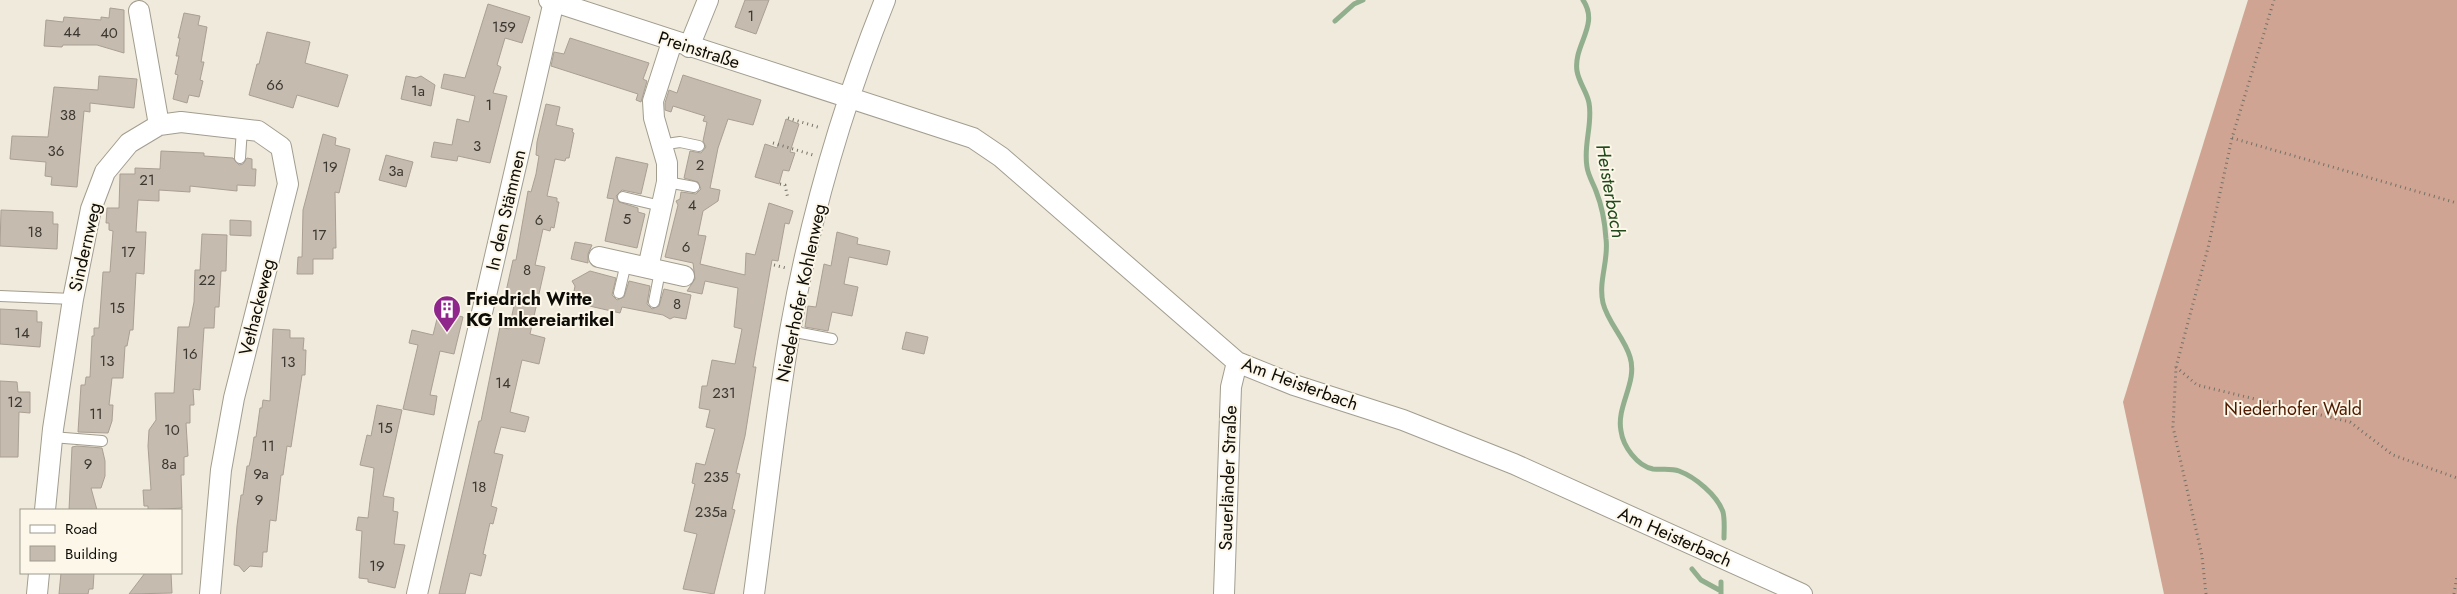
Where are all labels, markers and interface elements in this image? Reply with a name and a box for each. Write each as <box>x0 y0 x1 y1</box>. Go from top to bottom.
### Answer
house number: 1 <box>748 5 754 27</box>
house number: 159 <box>492 16 516 38</box>
house number: 44 <box>63 21 81 43</box>
house number: 40 <box>100 22 118 44</box>
street label: Preinstraße <box>655 25 743 75</box>
house number: 66 <box>266 74 284 96</box>
house number: 1a <box>411 80 425 102</box>
house number: 1 <box>486 94 492 116</box>
house number: 38 <box>60 104 76 126</box>
house number: 3 <box>473 135 481 157</box>
house number: 36 <box>48 140 64 162</box>
water label: Heisterbach <box>1589 142 1632 240</box>
street label: In den Stämmen <box>479 147 533 273</box>
house number: 2 <box>696 154 704 176</box>
house number: 19 <box>322 156 338 178</box>
house number: 3a <box>388 160 404 182</box>
house number: 21 <box>139 169 155 191</box>
house number: 4 <box>688 194 697 216</box>
street label: Sindernweg <box>62 200 108 294</box>
street label: Niederhofer Kohlenweg <box>769 201 833 385</box>
house number: 5 <box>623 208 631 230</box>
house number: 6 <box>535 209 543 231</box>
house number: 18 <box>28 221 42 243</box>
house number: 17 <box>312 224 326 246</box>
house number: 6 <box>682 236 690 258</box>
house number: 17 <box>121 241 135 263</box>
street label: Vethackeweg <box>232 256 282 358</box>
house number: 8 <box>523 259 531 281</box>
house number: 22 <box>198 269 216 291</box>
place label: Friedrich Witte KG Imkereiartikel <box>466 286 614 333</box>
house number: 8 <box>673 293 681 315</box>
building icon: Friedrich Witte KG Imkereiartikel <box>432 294 462 333</box>
house number: 15 <box>109 297 125 319</box>
house number: 14 <box>14 322 30 344</box>
house number: 16 <box>182 343 198 365</box>
house number: 13 <box>100 350 114 372</box>
house number: 13 <box>281 351 295 373</box>
street label: Am Heisterbach <box>1238 351 1362 417</box>
house number: 14 <box>495 372 511 394</box>
house number: 231 <box>712 382 736 404</box>
house number: 12 <box>7 391 23 413</box>
park label: Niederhofer Wald <box>2224 396 2362 422</box>
house number: 11 <box>89 403 103 425</box>
street label: Sauerländer Straße <box>1212 405 1244 551</box>
house number: 15 <box>377 417 393 439</box>
house number: 10 <box>164 419 180 441</box>
house number: 11 <box>261 435 275 457</box>
house number: 9 <box>84 453 92 475</box>
house number: 8a <box>161 453 177 475</box>
house number: 9a <box>253 463 269 485</box>
house number: 235 <box>703 466 729 488</box>
house number: 18 <box>472 476 486 498</box>
house number: 9 <box>255 489 263 511</box>
street label: Am Heisterbach <box>1614 500 1736 574</box>
house number: 235a <box>695 501 727 523</box>
legend <box>20 509 182 574</box>
text: Road <box>65 518 97 540</box>
text: Building <box>65 543 117 565</box>
house number: 19 <box>369 555 385 577</box>

